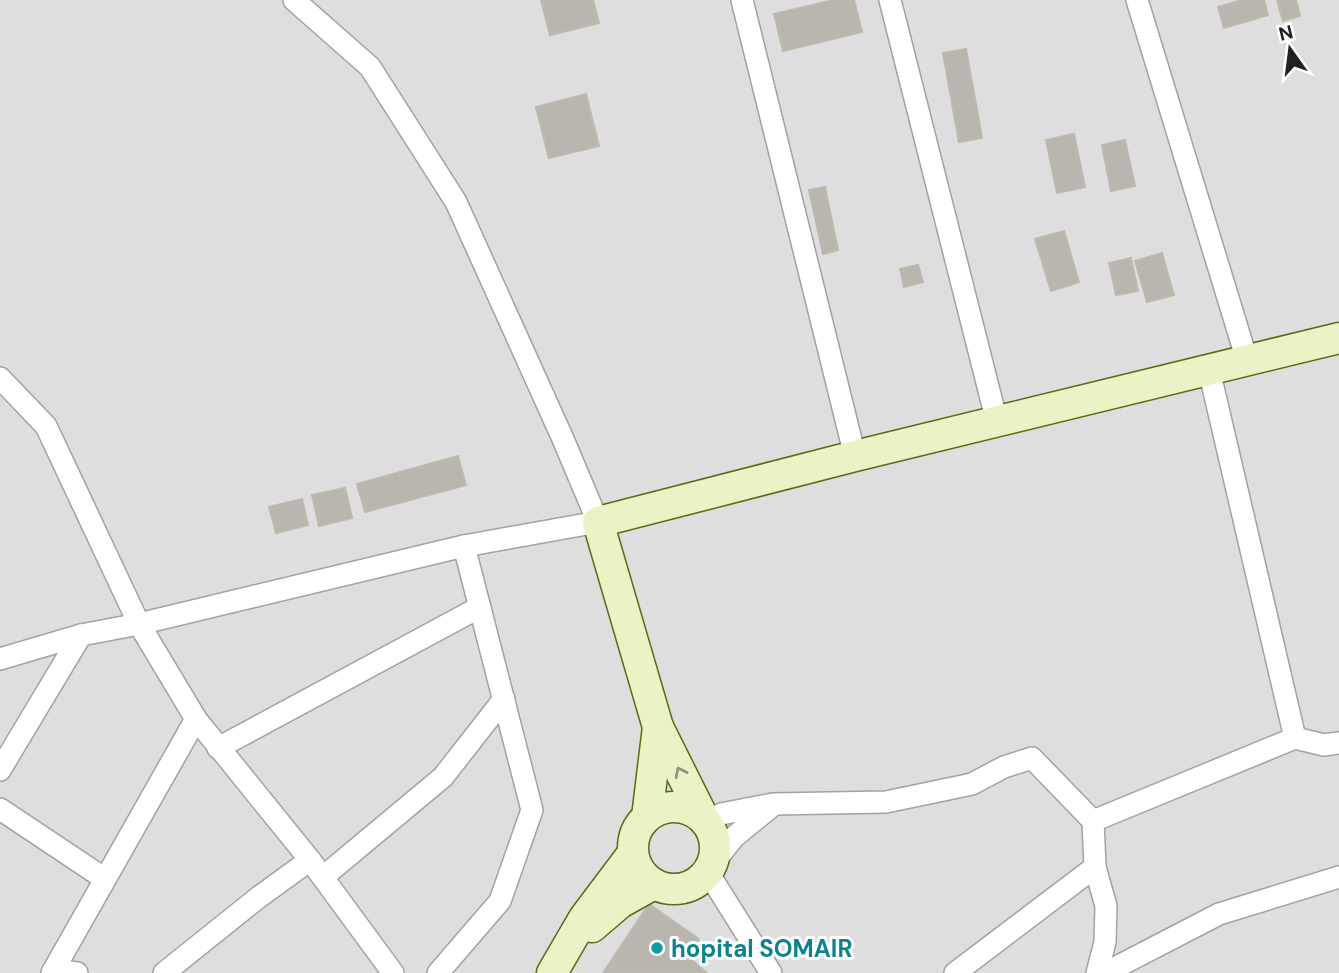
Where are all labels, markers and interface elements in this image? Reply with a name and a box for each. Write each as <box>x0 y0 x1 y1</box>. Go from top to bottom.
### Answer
north arrow <box>1255 14 1325 84</box>
text: N <box>1276 19 1296 47</box>
one-way arrow <box>674 767 688 779</box>
place label: hopital SOMAIR <box>671 933 853 964</box>
marker: hopital SOMAIR <box>649 940 665 956</box>

